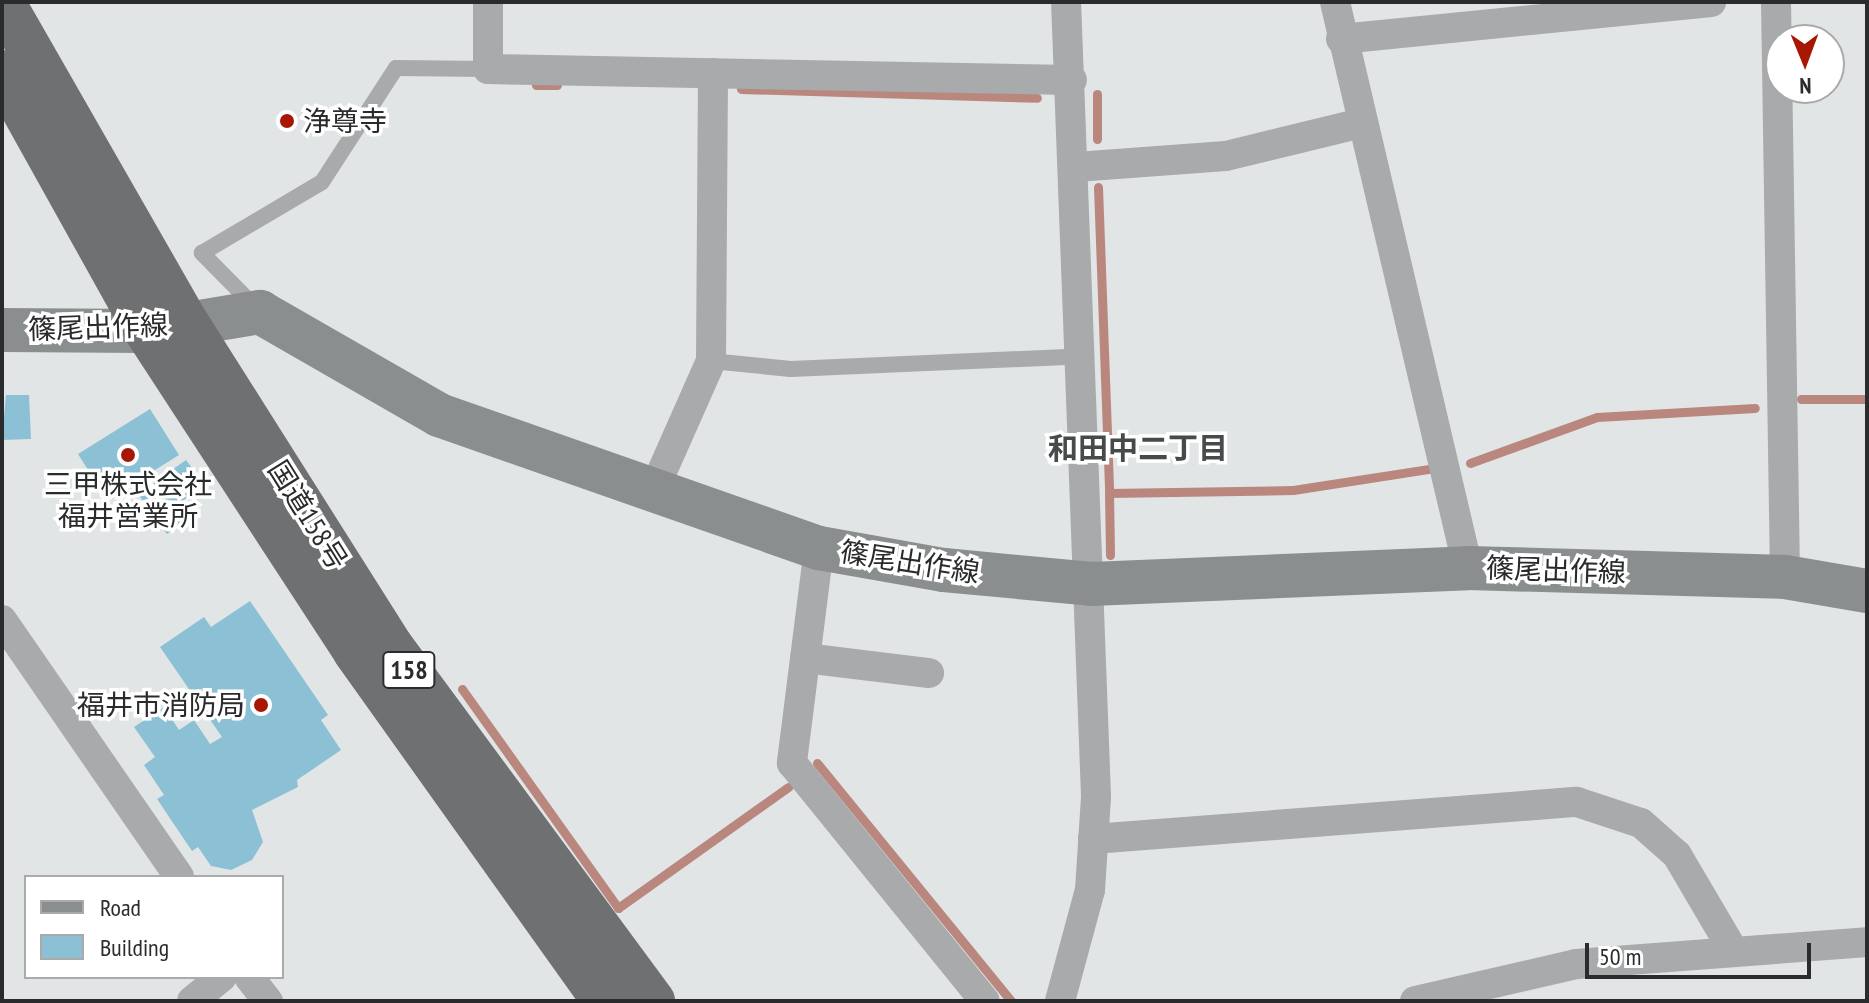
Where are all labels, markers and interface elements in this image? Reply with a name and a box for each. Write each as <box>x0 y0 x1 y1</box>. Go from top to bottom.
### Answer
north arrow <box>1765 24 1845 104</box>
text: N <box>1799 72 1812 100</box>
place label: 浄尊寺 <box>303 104 387 138</box>
marker: 浄尊寺 <box>278 112 296 130</box>
street label: 篠尾出作線 <box>27 308 169 346</box>
district label: 和田中二丁目 <box>1048 430 1228 466</box>
marker: 三甲株式会社 福井営業所 <box>119 446 137 464</box>
street label: 国道158号 <box>261 454 355 576</box>
place label: 三甲株式会社 福井営業所 <box>44 467 212 533</box>
street label: 篠尾出作線 <box>838 534 982 590</box>
street label: 篠尾出作線 <box>1485 551 1627 589</box>
road number: 158 <box>381 648 437 692</box>
place label: 福井市消防局 <box>77 688 245 722</box>
marker: 福井市消防局 <box>252 696 270 714</box>
legend <box>24 875 284 979</box>
text: Road <box>100 892 141 923</box>
scale bar <box>1589 927 1815 977</box>
text: Building <box>100 932 169 963</box>
text: 50 m <box>1599 941 1641 972</box>

